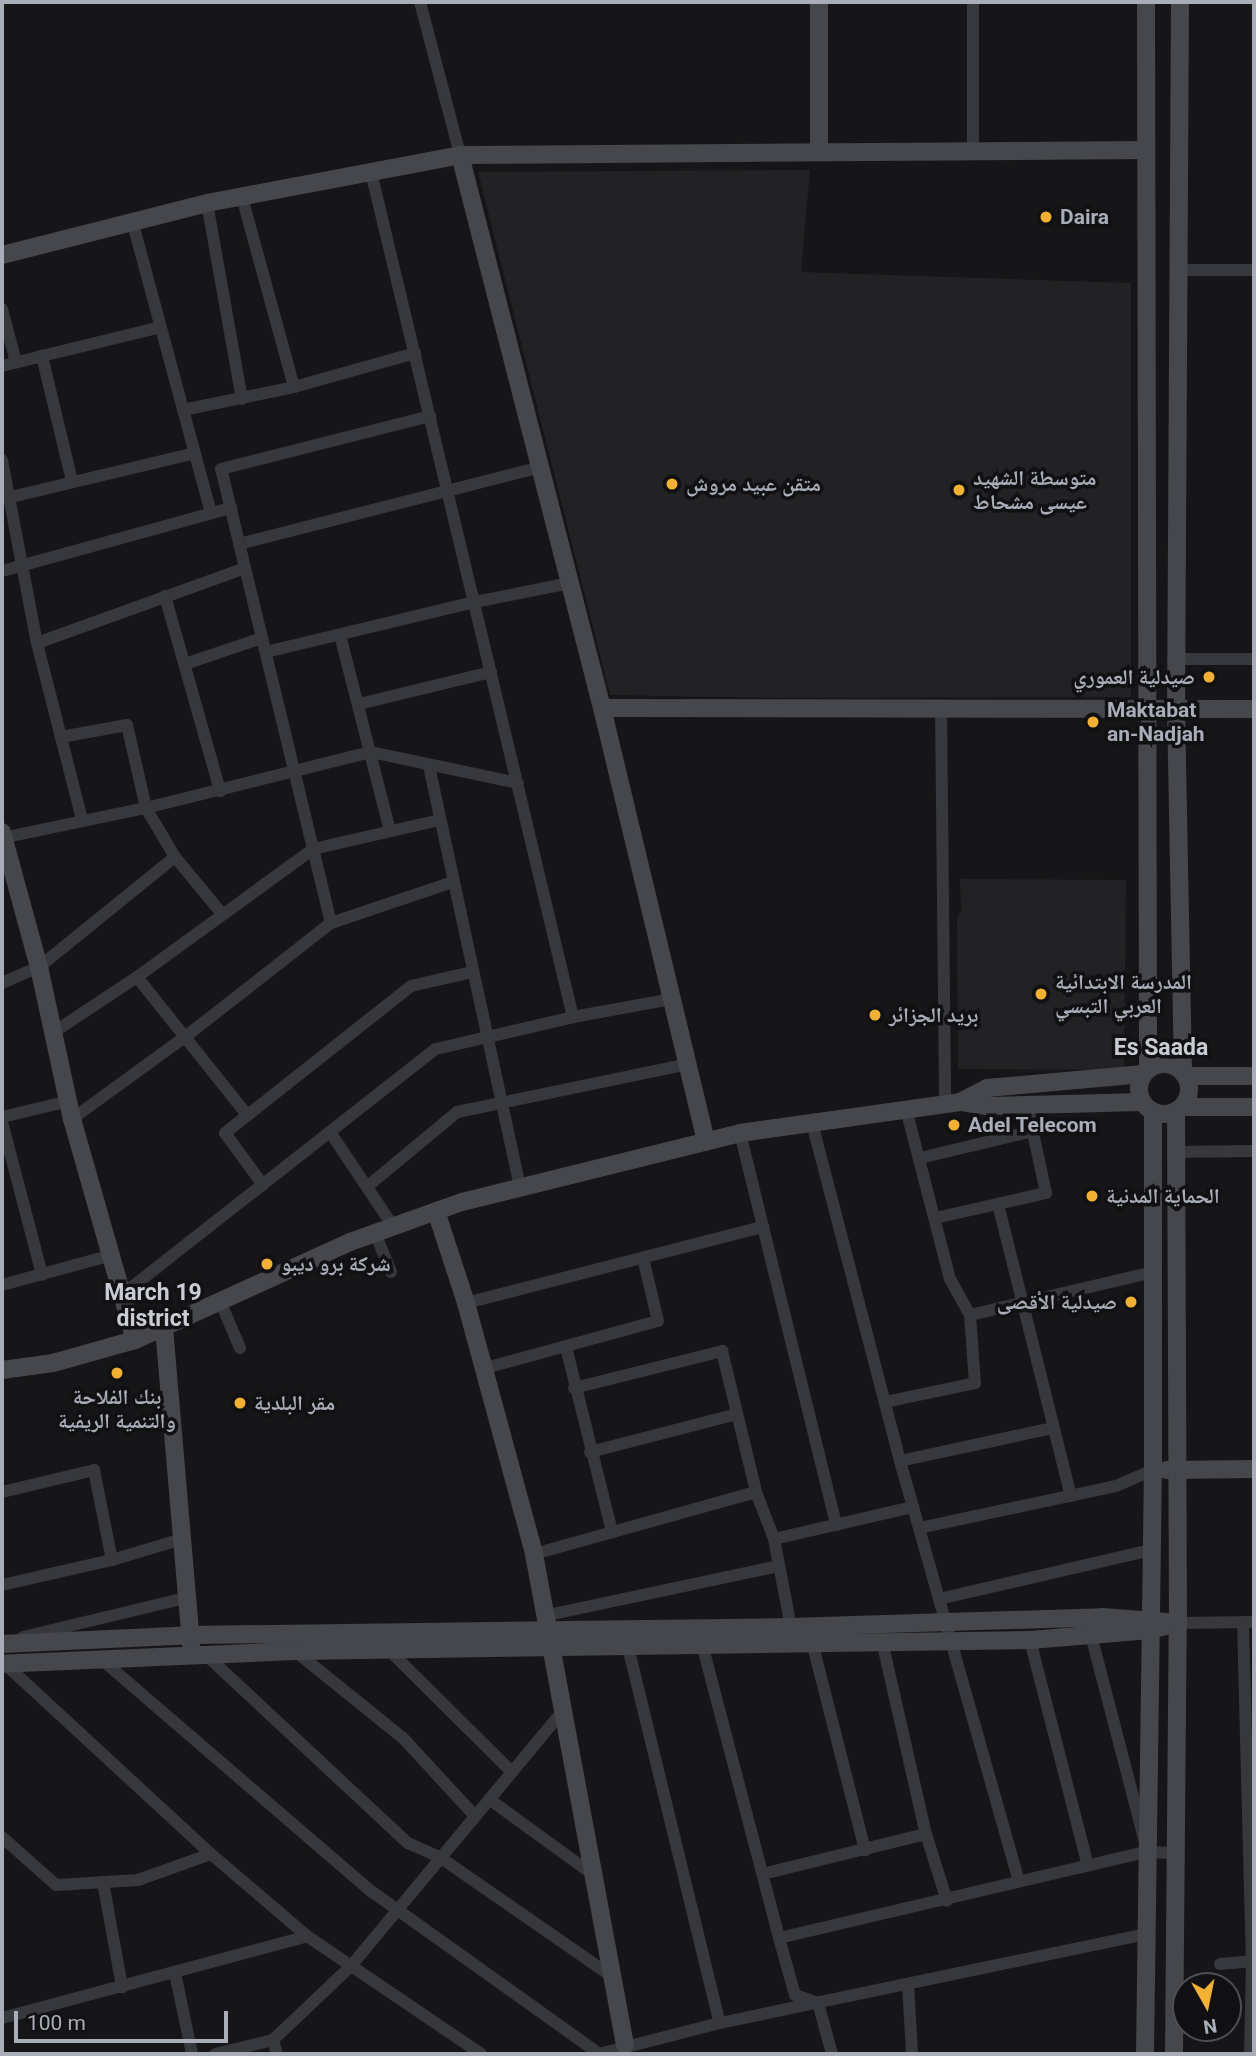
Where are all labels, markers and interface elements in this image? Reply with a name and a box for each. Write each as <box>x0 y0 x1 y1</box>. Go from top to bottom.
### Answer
place label: Daira <box>1060 204 1109 230</box>
marker: Daira <box>1038 209 1054 225</box>
place label: متوسطة الشهيد عيسى مشحاط <box>973 465 1097 515</box>
place label: متقن عبيد مروش <box>686 471 821 497</box>
marker: متقن عبيد مروش <box>664 476 680 492</box>
marker: متوسطة الشهيد عيسى مشحاط <box>951 482 967 498</box>
place label: صيدلية العموري <box>1073 664 1195 690</box>
marker: صيدلية العموري <box>1201 669 1217 685</box>
place label: Maktabat an-Nadjah <box>1107 697 1205 747</box>
marker: Maktabat an-Nadjah <box>1085 714 1101 730</box>
place label: المدرسة الابتدائية العربي التبسي <box>1055 969 1192 1019</box>
marker: المدرسة الابتدائية العربي التبسي <box>1033 986 1049 1002</box>
place label: بريد الجزائر <box>889 1002 978 1028</box>
marker: بريد الجزائر <box>867 1007 883 1023</box>
district label: Es Saada <box>1114 1034 1208 1062</box>
place label: Adel Telecom <box>968 1112 1097 1138</box>
marker: Adel Telecom <box>946 1117 962 1133</box>
place label: الحماية المدنية <box>1106 1183 1220 1209</box>
marker: الحماية المدنية <box>1084 1188 1100 1204</box>
place label: شركة برو ديبو <box>281 1251 391 1277</box>
marker: شركة برو ديبو <box>259 1256 275 1272</box>
district label: March 19 district <box>104 1279 202 1333</box>
place label: صيدلية الأقصى <box>997 1289 1117 1315</box>
marker: صيدلية الأقصى <box>1123 1294 1139 1310</box>
marker: بنك الفلاحة والتنمية الريفية <box>109 1365 125 1381</box>
place label: بنك الفلاحة والتنمية الريفية <box>58 1384 176 1434</box>
place label: مقر البلدية <box>254 1390 335 1416</box>
marker: مقر البلدية <box>232 1395 248 1411</box>
north arrow <box>1172 1972 1242 2042</box>
scale bar <box>18 1996 231 2040</box>
text: 100 m <box>27 2011 86 2035</box>
text: N <box>1202 2014 1218 2039</box>

